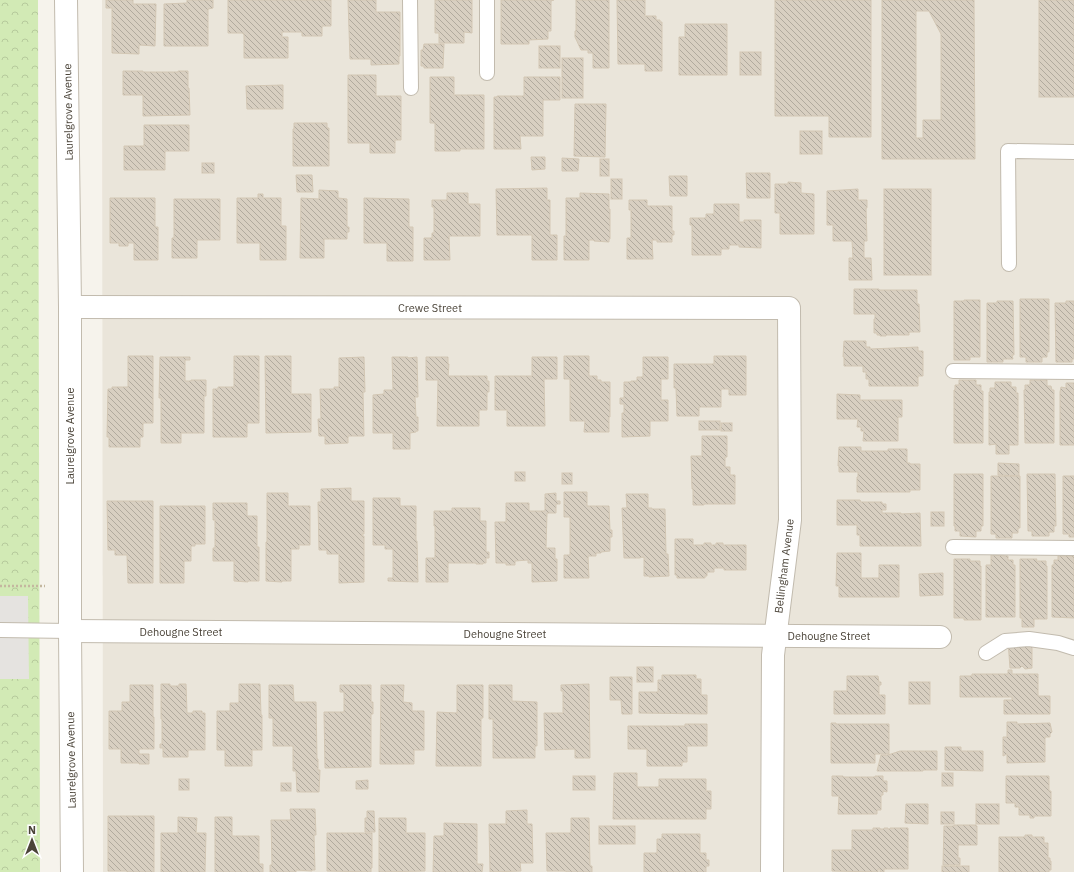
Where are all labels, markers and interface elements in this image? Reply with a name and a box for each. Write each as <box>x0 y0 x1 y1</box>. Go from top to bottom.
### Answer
street label: Laurelgrove Avenue <box>60 63 76 161</box>
street label: Crewe Street <box>398 301 462 315</box>
street label: Laurelgrove Avenue <box>63 387 77 485</box>
street label: Bellingham Avenue <box>771 518 797 614</box>
street label: Dehougne Street <box>140 625 223 639</box>
street label: Dehougne Street <box>464 627 547 641</box>
street label: Dehougne Street <box>788 629 871 643</box>
street label: Laurelgrove Avenue <box>63 711 79 809</box>
north arrow <box>12 820 52 860</box>
text: N <box>28 823 36 837</box>

